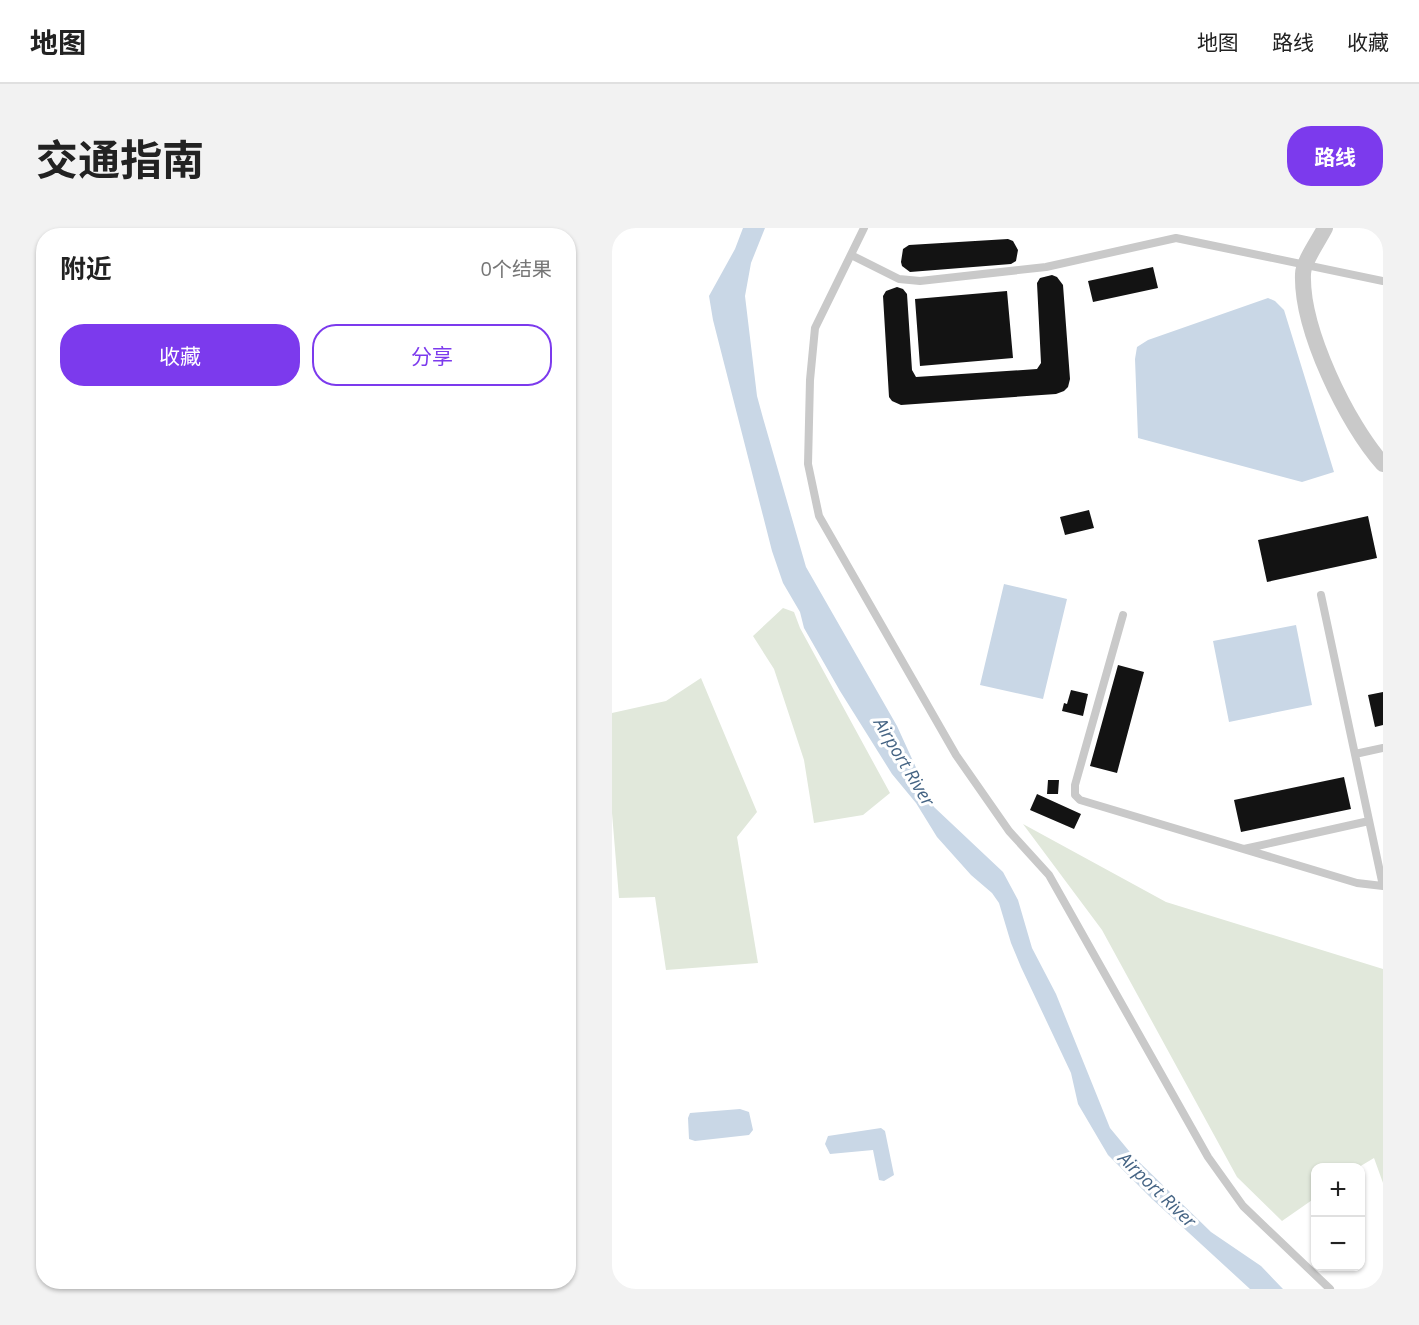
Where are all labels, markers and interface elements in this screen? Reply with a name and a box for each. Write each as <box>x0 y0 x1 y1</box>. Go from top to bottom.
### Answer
text: 地图 <box>30 23 86 61</box>
text: 地图 <box>1197 28 1239 56</box>
text: 路线 <box>1272 28 1314 56</box>
text: 收藏 <box>1347 28 1389 56</box>
button: 路线 <box>1287 126 1383 186</box>
text: 交通指南 <box>36 130 204 187</box>
text: 附近 <box>60 250 112 286</box>
text: 0个结果 <box>481 255 552 282</box>
button: 收藏 <box>60 324 300 386</box>
button: 分享 <box>312 324 552 386</box>
water label: Airport River <box>868 711 941 811</box>
water label: Airport River <box>1112 1145 1202 1233</box>
map controls <box>1311 1163 1365 1271</box>
button: + <box>1311 1163 1365 1217</box>
button: − <box>1311 1217 1365 1271</box>

